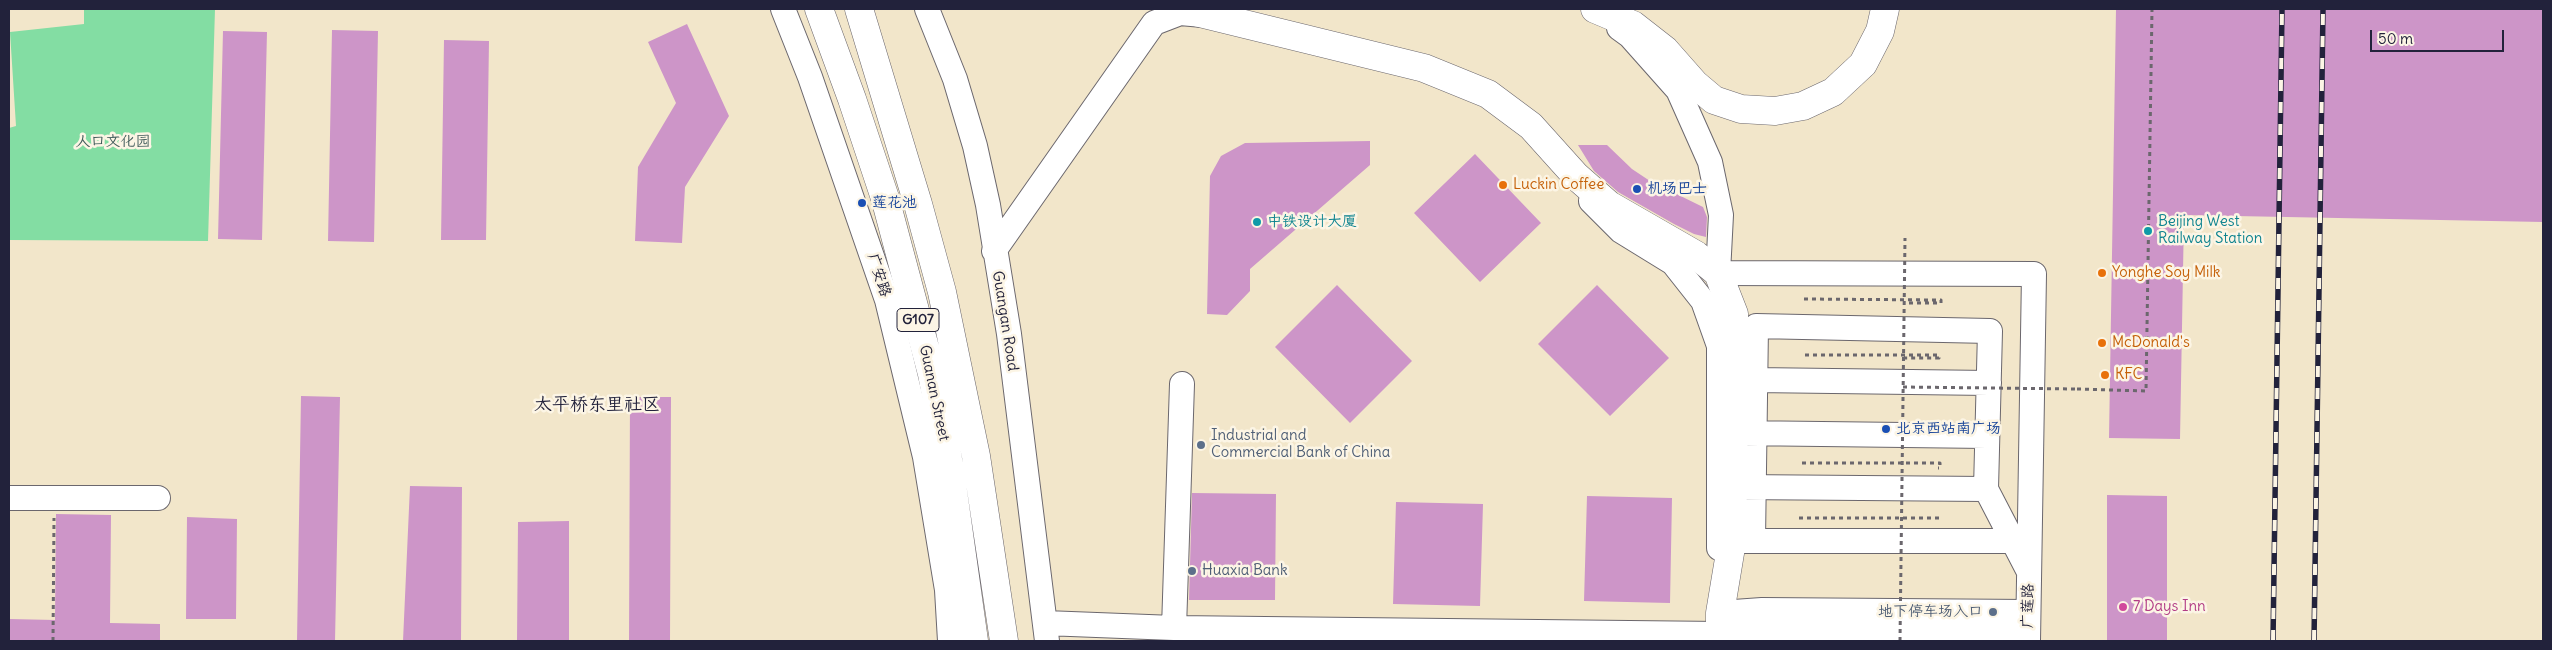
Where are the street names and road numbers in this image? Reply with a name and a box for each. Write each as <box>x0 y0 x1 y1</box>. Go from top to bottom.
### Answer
street label: 广安路 <box>863 251 895 299</box>
street label: Guangan Road <box>988 270 1022 372</box>
road number: G107 <box>897 308 939 332</box>
street label: Guanan Street <box>915 343 953 443</box>
street label: 广莲路 <box>2019 583 2037 629</box>

